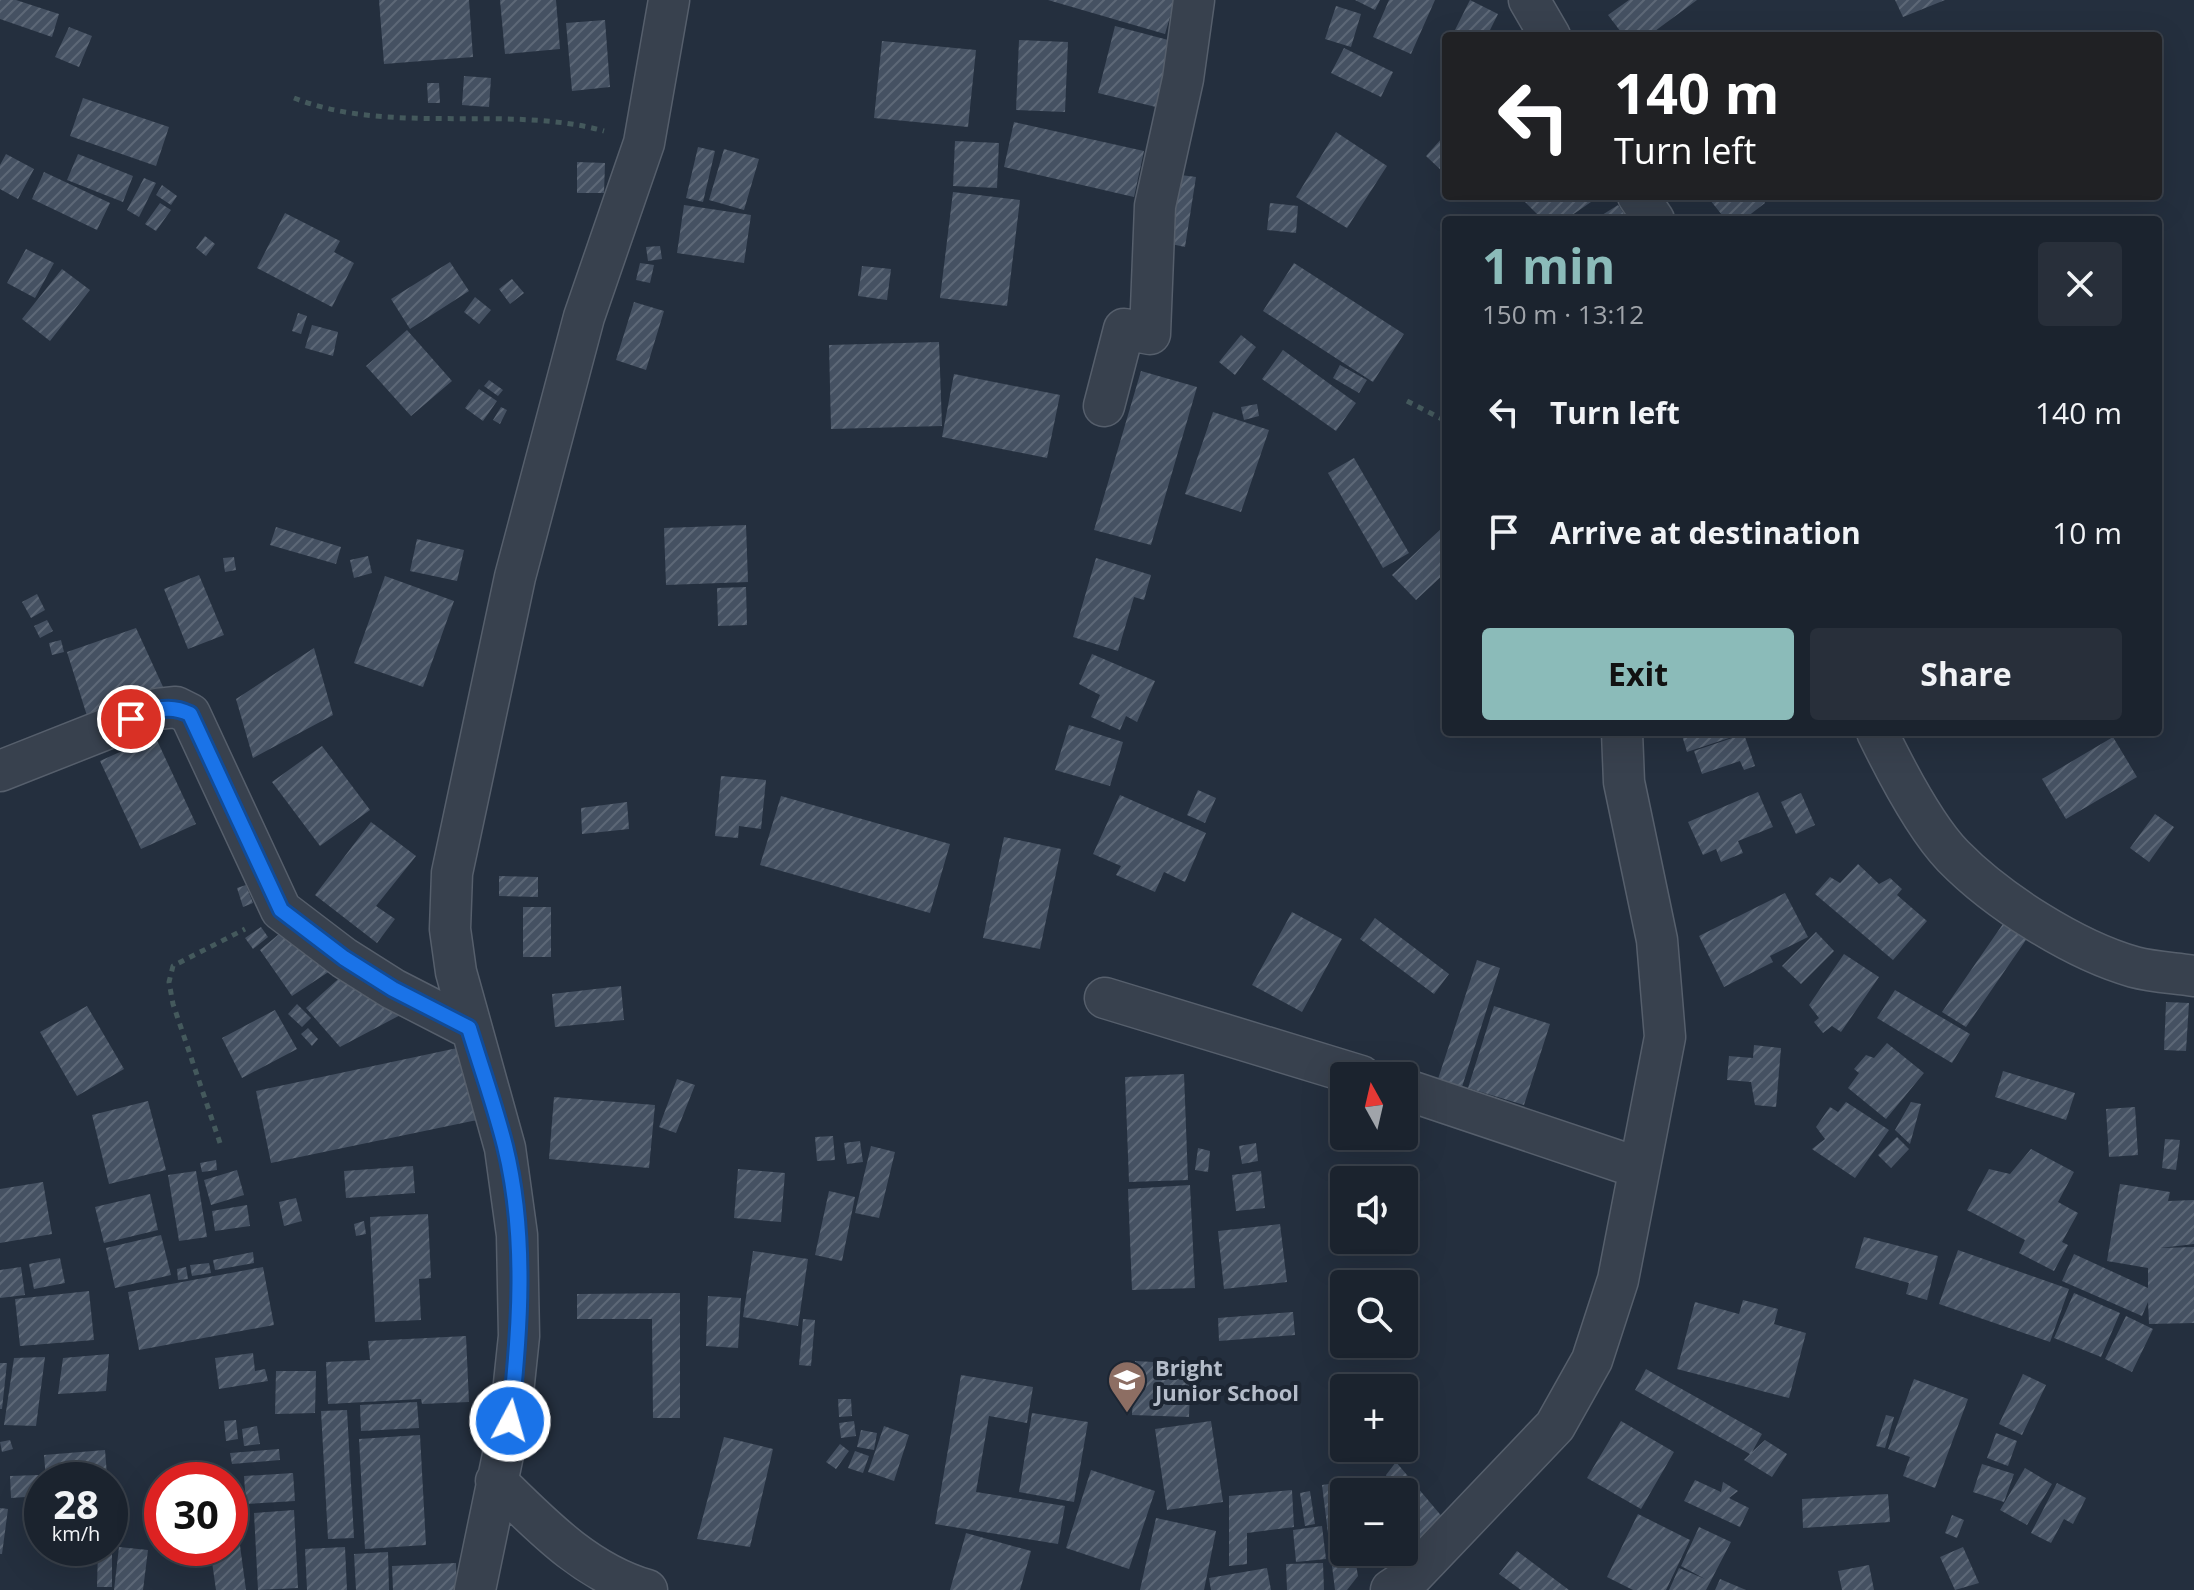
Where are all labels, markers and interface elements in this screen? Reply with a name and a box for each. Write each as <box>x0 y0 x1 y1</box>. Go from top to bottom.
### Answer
text: 140 m <box>1614 54 1780 130</box>
icon: left <box>1482 64 1586 168</box>
text: Turn left <box>1614 126 1756 175</box>
text: 1 min <box>1482 233 1615 298</box>
button: close <box>2038 242 2122 326</box>
text: 150 m · 13:12 <box>1482 296 1644 332</box>
icon: left <box>1482 390 1526 434</box>
text: Turn left <box>1550 392 1680 433</box>
text: 140 m <box>2035 392 2122 433</box>
icon: arrive <box>1482 510 1526 554</box>
text: Arrive at destination <box>1550 512 1861 553</box>
text: 10 m <box>2052 512 2122 553</box>
button: Exit <box>1482 628 1794 720</box>
button: Share <box>1810 628 2122 720</box>
pin <box>97 685 165 753</box>
icon: arrive <box>109 697 153 741</box>
north arrow <box>1330 1062 1418 1150</box>
map controls <box>1330 1062 1418 1566</box>
button: sound <box>1330 1166 1418 1254</box>
button: search <box>1330 1270 1418 1358</box>
place label: Bright Junior School <box>1153 1352 1299 1407</box>
school or university icon: Bright Junior School <box>1106 1359 1148 1414</box>
button: + <box>1330 1374 1418 1462</box>
position arrow <box>468 1379 552 1463</box>
speed limit sign: 30 <box>144 1462 248 1566</box>
text: 28 <box>53 1476 99 1531</box>
button: − <box>1330 1478 1418 1566</box>
text: km/h <box>52 1520 100 1547</box>

